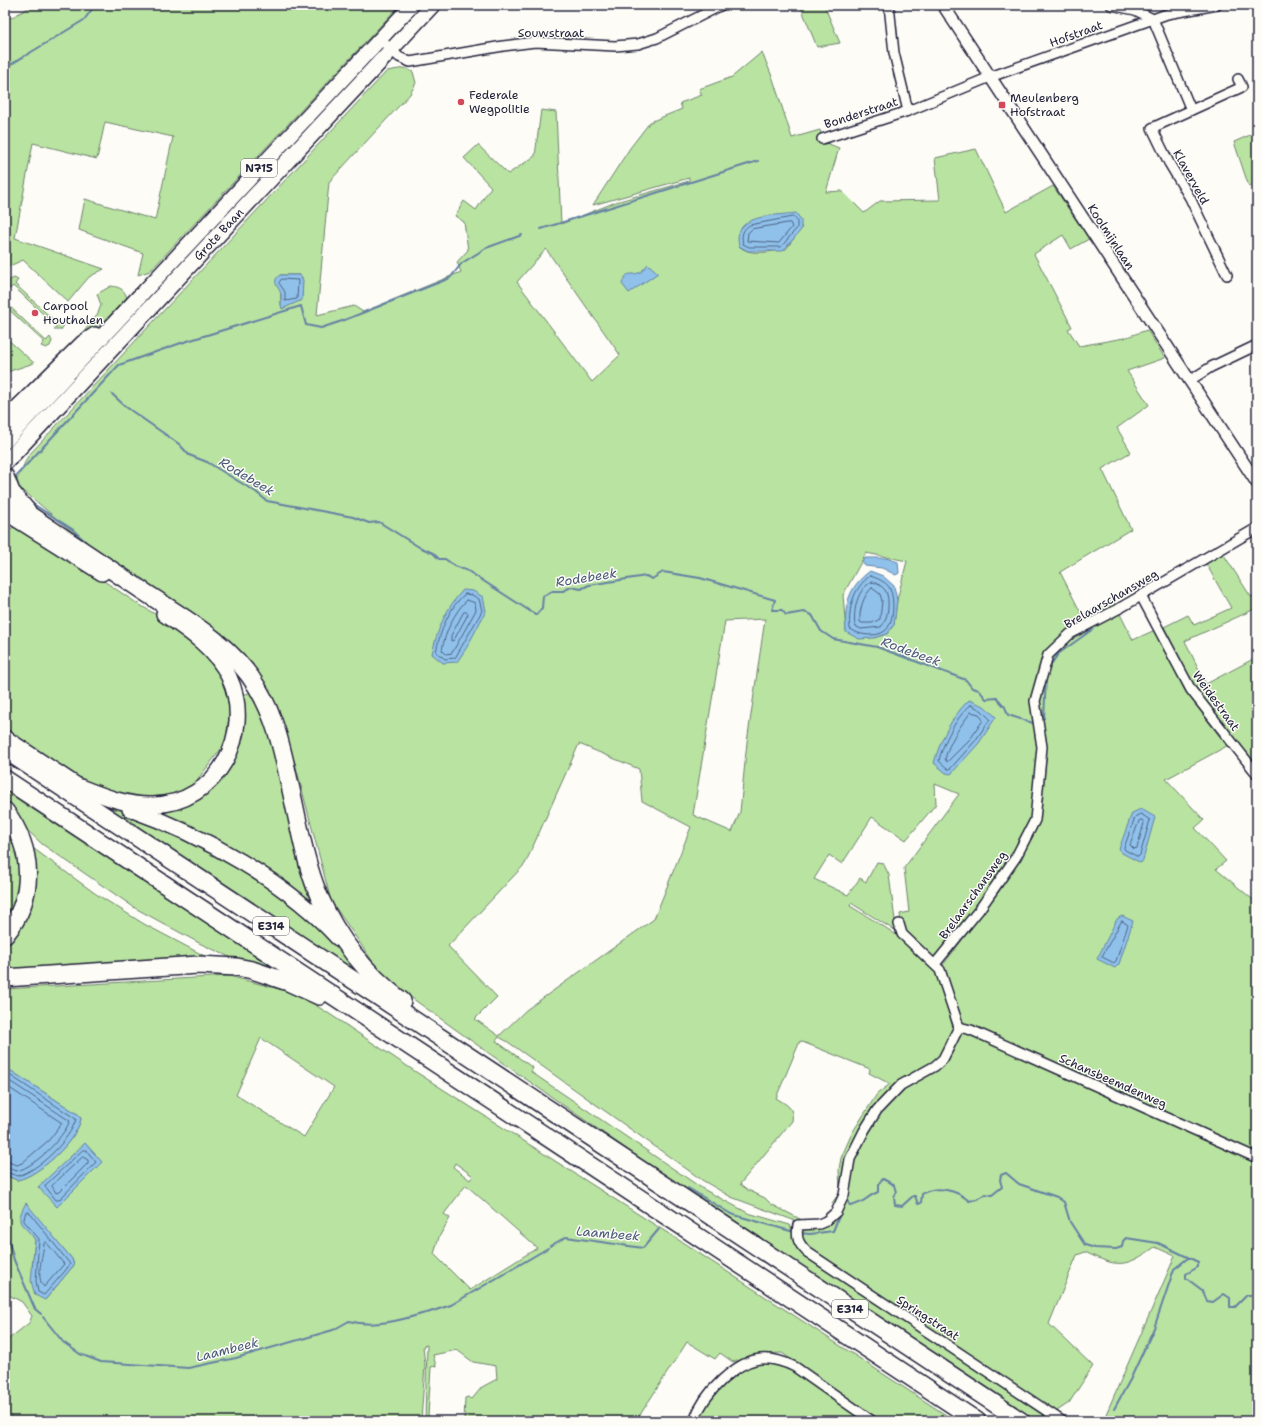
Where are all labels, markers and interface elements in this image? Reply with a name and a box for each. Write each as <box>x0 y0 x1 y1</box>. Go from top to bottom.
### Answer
street label: Hofstraat <box>1047 17 1105 51</box>
street label: Souwstraat <box>518 25 584 41</box>
place label: Federale Wegpolitie <box>469 87 530 117</box>
place label: Meulenberg Hofstraat <box>1010 90 1079 120</box>
street label: Bonderstraat <box>822 94 900 132</box>
marker: Federale Wegpolitie <box>456 97 466 107</box>
marker: Meulenberg Hofstraat <box>997 100 1007 110</box>
street label: Klaverveld <box>1169 147 1213 208</box>
road number: N715 <box>241 159 277 177</box>
street label: Koolmijnlaan <box>1084 201 1138 273</box>
street label: Grote Baan <box>190 205 247 264</box>
place label: Carpool Houthalen <box>43 298 103 328</box>
marker: Carpool Houthalen <box>30 308 40 318</box>
water label: Rodebeek <box>216 453 278 500</box>
water label: Rodebeek <box>554 564 619 591</box>
street label: Brelaarschansweg <box>1061 566 1161 632</box>
water label: Rodebeek <box>879 633 943 670</box>
street label: Weidestraat <box>1189 668 1243 734</box>
street label: Brelaarschansweg <box>935 847 1011 943</box>
road number: E314 <box>253 917 289 935</box>
street label: Schansbeemdenweg <box>1057 1050 1169 1112</box>
water label: Laambeek <box>575 1222 641 1245</box>
street label: Springstraat <box>894 1292 962 1344</box>
road number: E314 <box>832 1300 868 1318</box>
water label: Laambeek <box>194 1333 261 1365</box>

